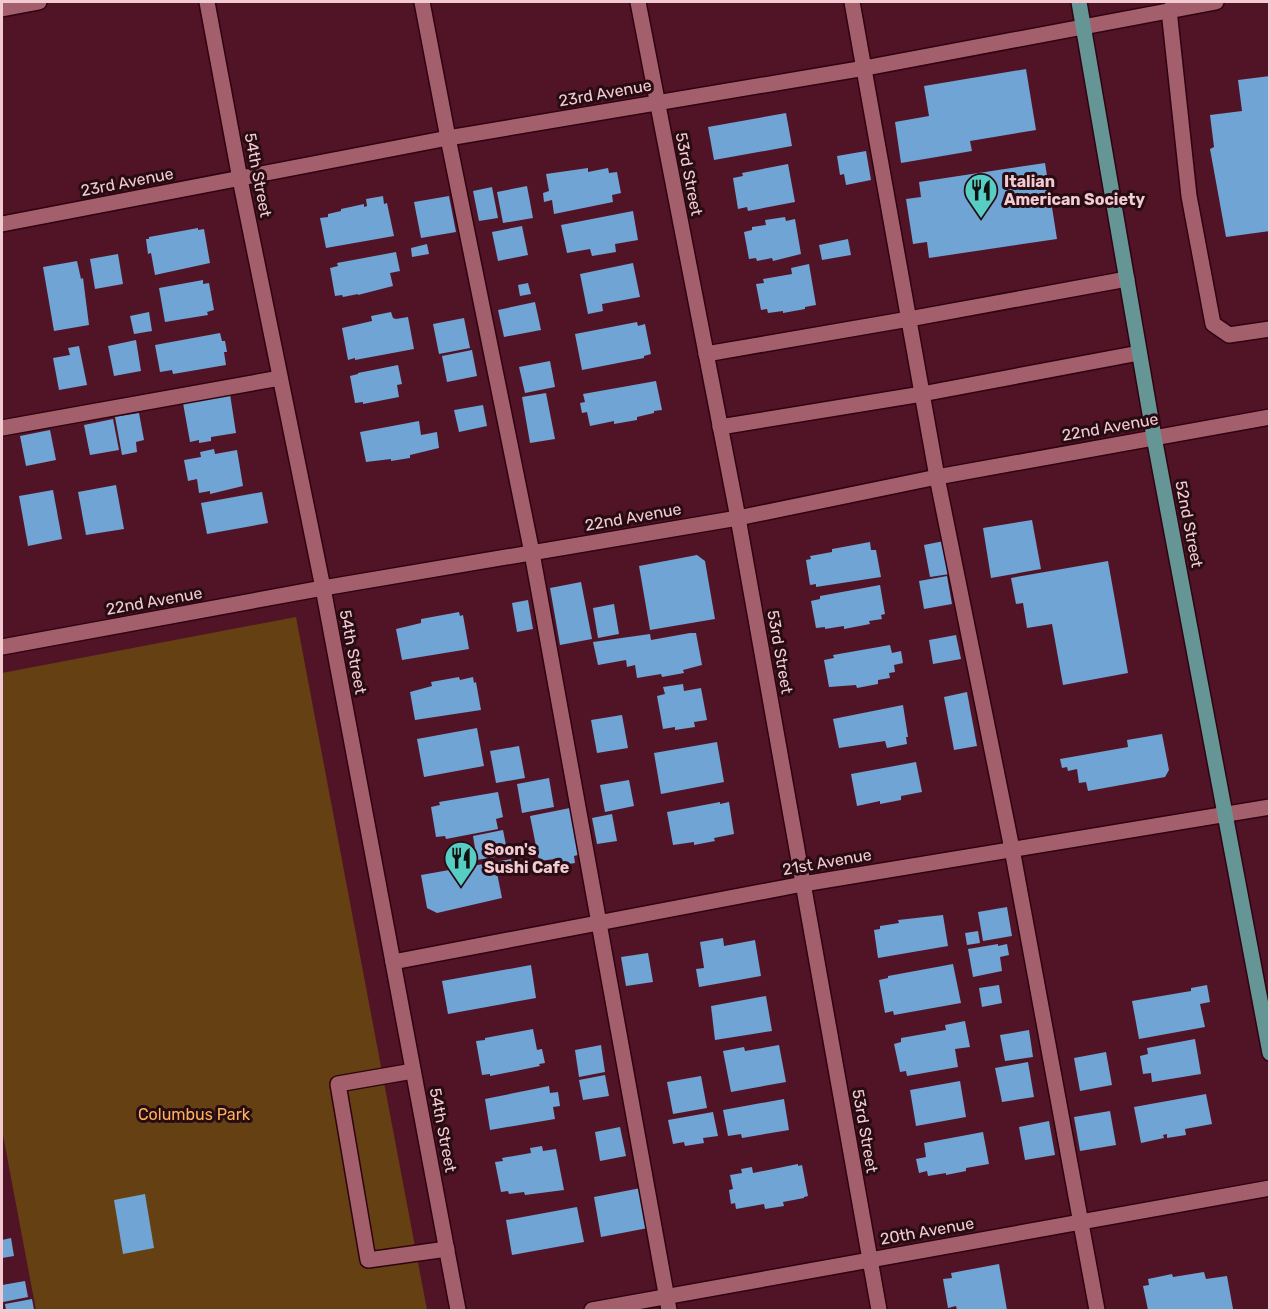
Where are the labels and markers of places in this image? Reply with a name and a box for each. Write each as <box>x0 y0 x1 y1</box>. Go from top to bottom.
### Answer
restaurant icon: Italian American Society <box>963 172 999 219</box>
place label: Italian American Society <box>1004 172 1145 209</box>
restaurant icon: Soon's Sushi Cafe <box>443 840 479 887</box>
place label: Soon's Sushi Cafe <box>484 840 569 877</box>

